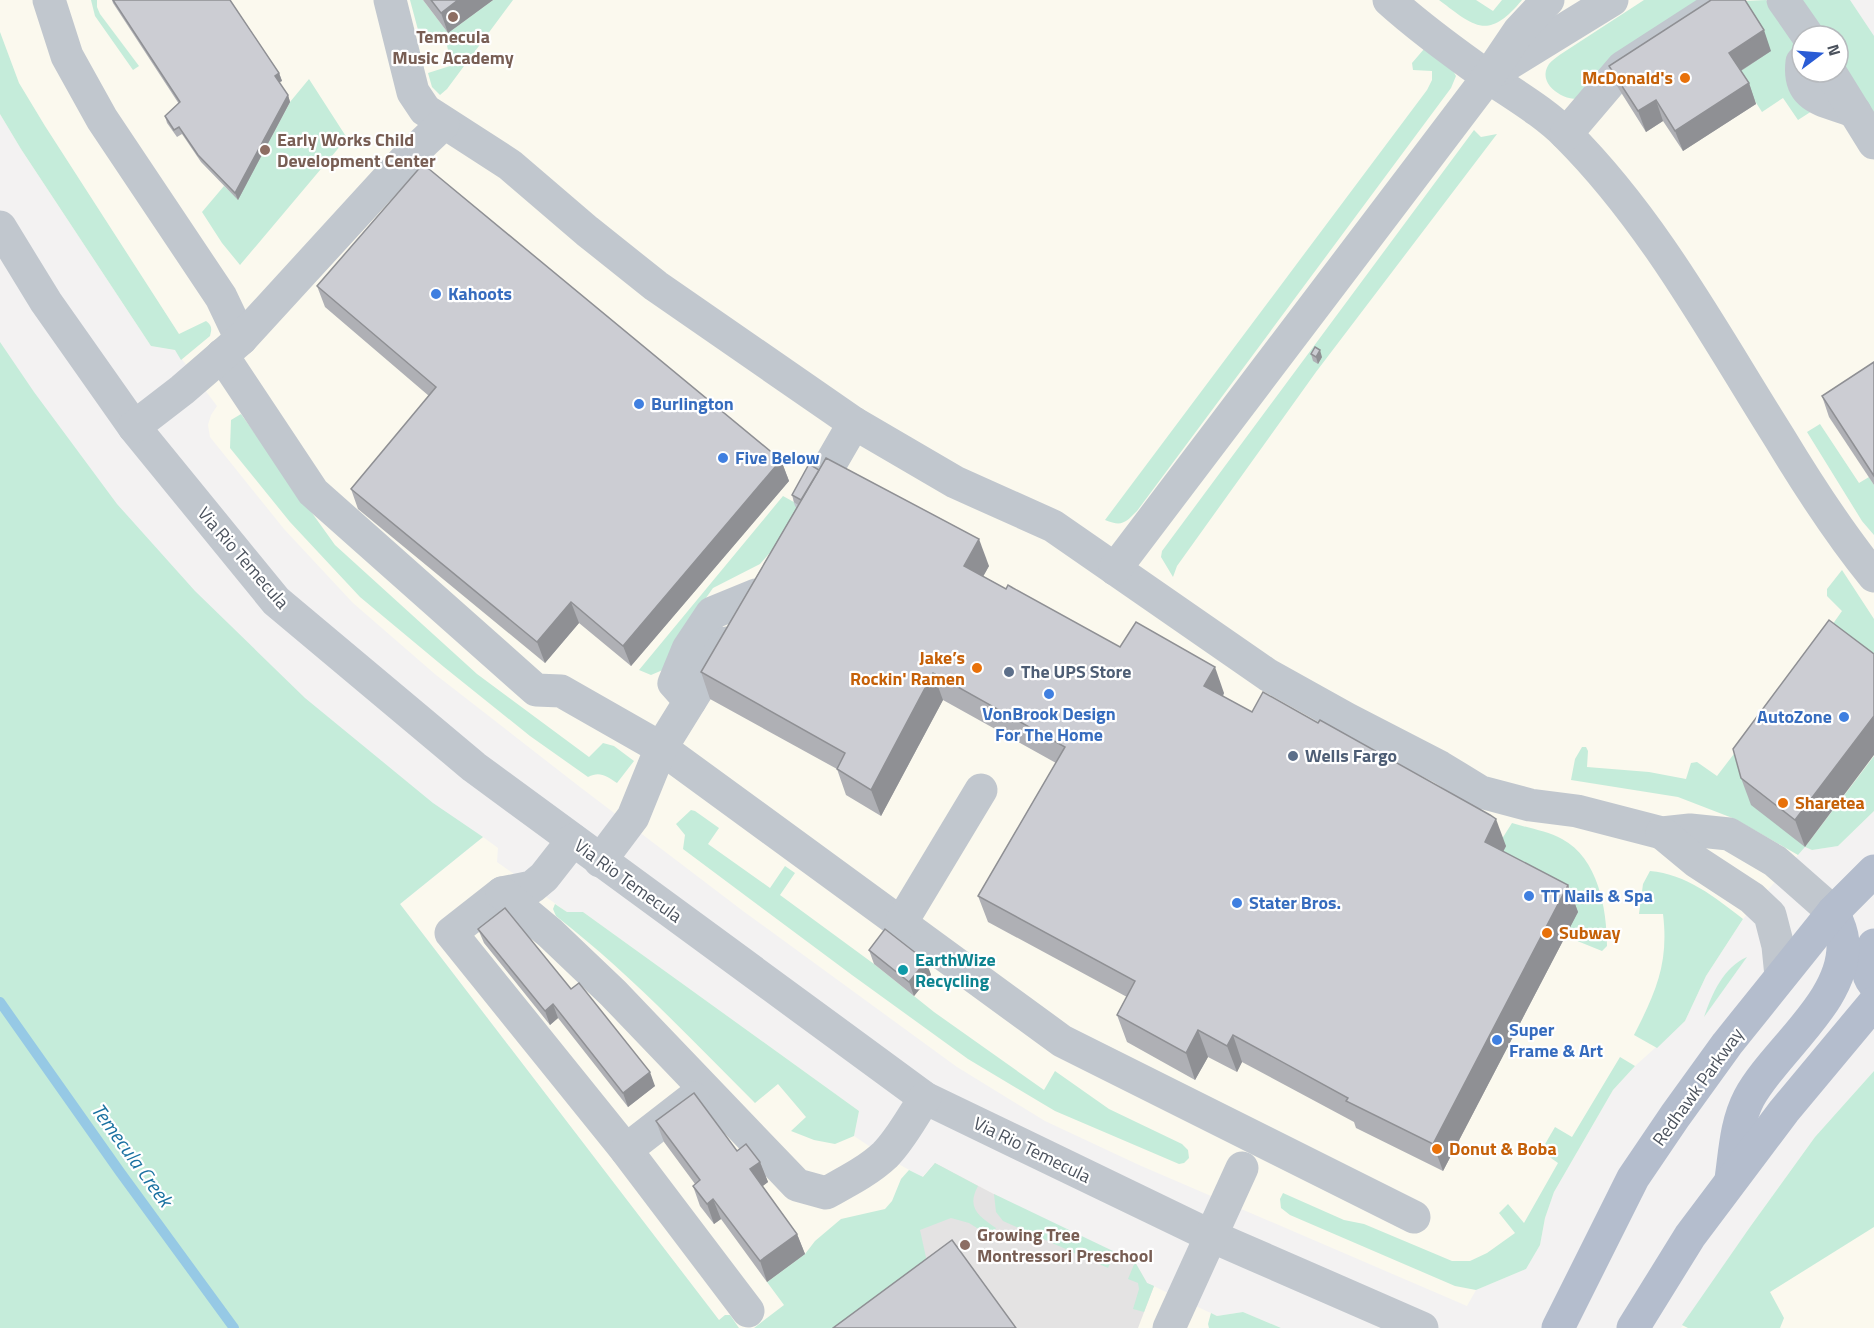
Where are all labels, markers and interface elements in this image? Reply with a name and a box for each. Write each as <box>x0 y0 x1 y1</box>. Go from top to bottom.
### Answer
marker: Temecula Music Academy <box>446 10 460 24</box>
place label: Temecula Music Academy <box>392 23 514 71</box>
north arrow <box>1790 24 1850 84</box>
text: N <box>1821 41 1847 59</box>
place label: McDonald's <box>1582 64 1673 91</box>
marker: McDonald's <box>1678 71 1692 85</box>
place label: Early Works Child Development Center <box>277 126 436 174</box>
marker: Early Works Child Development Center <box>258 143 272 157</box>
place label: Kahoots <box>448 280 512 307</box>
marker: Kahoots <box>429 287 443 301</box>
place label: Burlington <box>651 390 734 417</box>
marker: Burlington <box>632 397 646 411</box>
place label: Five Below <box>735 444 820 471</box>
marker: Five Below <box>716 451 730 465</box>
street label: Via Rio Temecula <box>191 501 295 615</box>
place label: Jake’s Rockin' Ramen <box>850 644 965 692</box>
place label: The UPS Store <box>1021 658 1131 685</box>
marker: Jake’s Rockin' Ramen <box>970 661 984 675</box>
marker: The UPS Store <box>1002 665 1016 679</box>
marker: VonBrook Design For The Home <box>1042 687 1056 701</box>
place label: VonBrook Design For The Home <box>982 700 1116 748</box>
place label: AutoZone <box>1757 703 1832 730</box>
marker: AutoZone <box>1837 710 1851 724</box>
place label: Wells Fargo <box>1305 742 1397 769</box>
marker: Wells Fargo <box>1286 749 1300 763</box>
place label: Sharetea <box>1795 789 1865 816</box>
marker: Sharetea <box>1776 796 1790 810</box>
street label: Via Rio Temecula <box>569 832 688 929</box>
place label: TT Nails & Spa <box>1541 882 1653 909</box>
place label: Stater Bros. <box>1249 889 1341 916</box>
marker: TT Nails & Spa <box>1522 889 1536 903</box>
marker: Stater Bros. <box>1230 896 1244 910</box>
place label: Subway <box>1559 919 1621 946</box>
marker: Subway <box>1540 926 1554 940</box>
place label: EarthWize Recycling <box>915 946 996 994</box>
marker: EarthWize Recycling <box>896 963 910 977</box>
place label: Super Frame & Art <box>1509 1016 1603 1064</box>
street label: Redhawk Parkway <box>1645 1022 1750 1151</box>
marker: Super Frame & Art <box>1490 1033 1504 1047</box>
water label: Temecula Creek <box>84 1096 182 1215</box>
street label: Via Rio Temecula <box>969 1109 1095 1190</box>
place label: Donut & Boba <box>1449 1135 1557 1162</box>
marker: Donut & Boba <box>1430 1142 1444 1156</box>
place label: Growing Tree Montressori Preschool <box>977 1221 1153 1269</box>
marker: Growing Tree Montressori Preschool <box>958 1238 972 1252</box>

